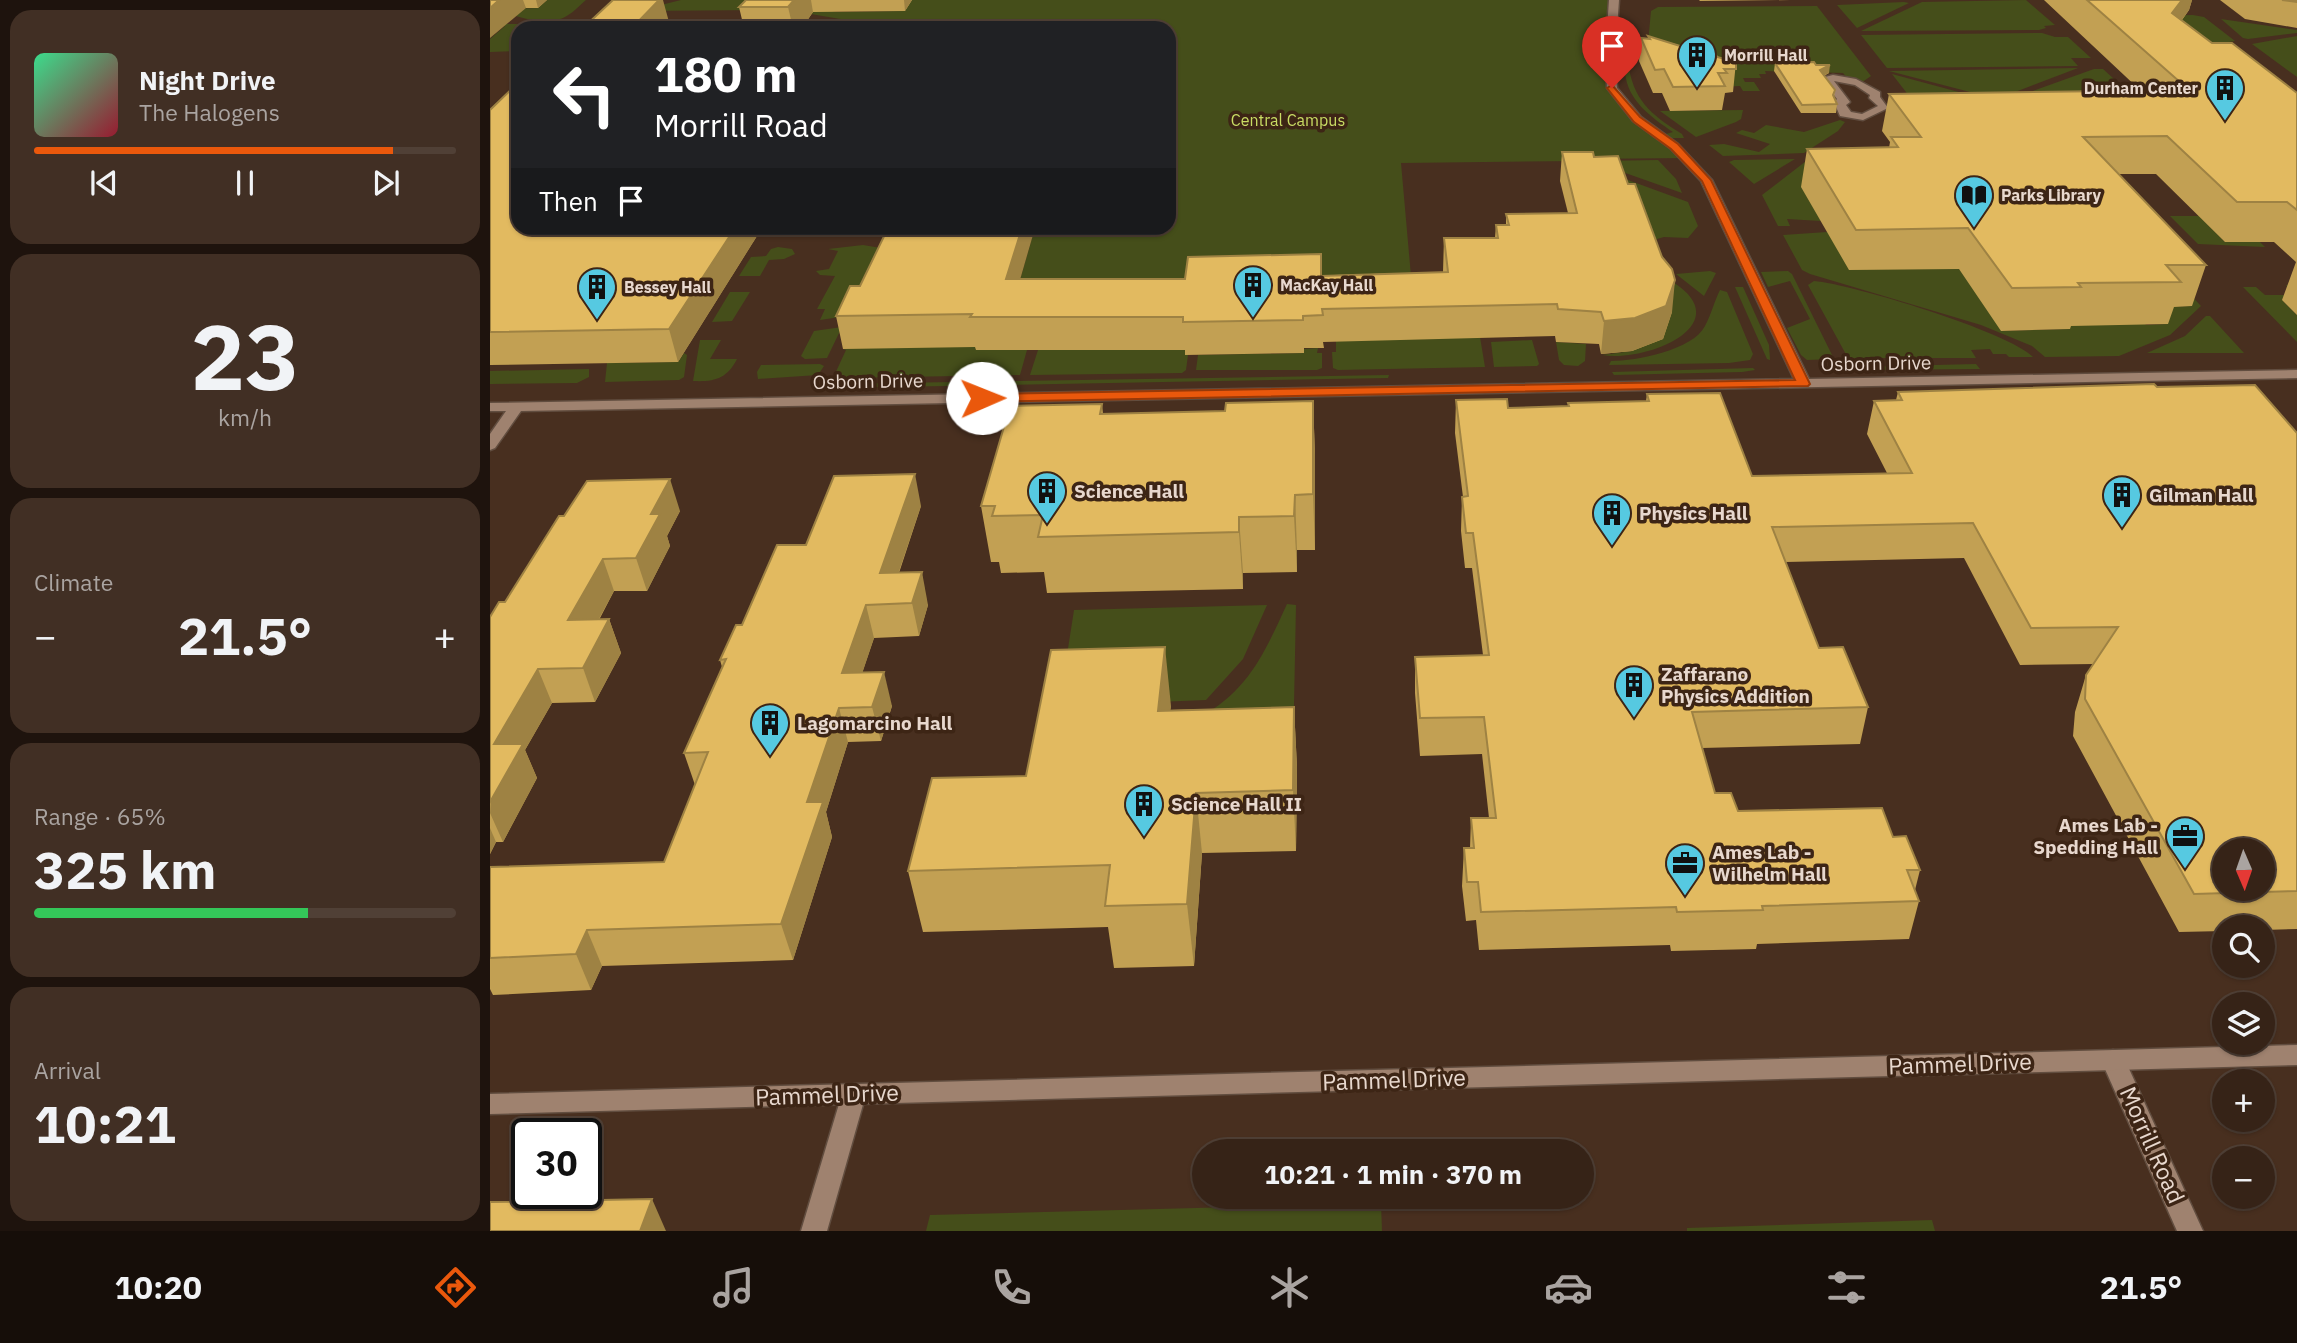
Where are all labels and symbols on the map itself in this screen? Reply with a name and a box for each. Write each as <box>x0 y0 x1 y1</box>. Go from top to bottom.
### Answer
pin <box>1582 16 1642 88</box>
building icon: Morrill Hall <box>1676 34 1718 89</box>
place label: Morrill Hall <box>1724 45 1807 65</box>
building icon: Durham Center <box>2204 67 2246 122</box>
place label: Durham Center <box>2084 78 2199 98</box>
park label: Central Campus <box>1231 110 1345 130</box>
library icon: Parks Library <box>1953 174 1995 229</box>
place label: Parks Library <box>2001 185 2101 205</box>
building icon: MacKay Hall <box>1232 264 1274 319</box>
building icon: Bessey Hall <box>576 266 618 321</box>
place label: MacKay Hall <box>1280 275 1373 295</box>
place label: Bessey Hall <box>624 277 711 297</box>
street label: Osborn Drive <box>1820 350 1932 376</box>
position arrow <box>945 361 1019 435</box>
street label: Osborn Drive <box>812 368 924 394</box>
building icon: Science Hall <box>1026 470 1068 525</box>
building icon: Gilman Hall <box>2101 474 2143 529</box>
place label: Science Hall <box>1074 479 1184 503</box>
place label: Gilman Hall <box>2149 483 2254 507</box>
building icon: Physics Hall <box>1591 492 1633 547</box>
place label: Physics Hall <box>1639 501 1748 525</box>
place label: Zaffarano Physics Addition <box>1661 662 1810 708</box>
building icon: Zaffarano Physics Addition <box>1613 664 1655 719</box>
building icon: Lagomarcino Hall <box>749 702 791 757</box>
place label: Lagomarcino Hall <box>797 711 952 735</box>
building icon: Science Hall II <box>1123 783 1165 838</box>
place label: Science Hall II <box>1171 792 1302 816</box>
place label: Ames Lab - Spedding Hall <box>2033 813 2158 859</box>
office icon: Ames Lab - Spedding Hall <box>2164 815 2206 870</box>
north arrow <box>2212 838 2275 901</box>
place label: Ames Lab - Wilhelm Hall <box>1712 840 1827 886</box>
office icon: Ames Lab - Wilhelm Hall <box>1664 842 1706 897</box>
street label: Pammel Drive <box>1888 1045 2032 1081</box>
street label: Pammel Drive <box>1322 1061 1466 1097</box>
street label: Pammel Drive <box>755 1076 899 1112</box>
street label: Morrill Road <box>2114 1081 2192 1208</box>
speed limit sign: 30 <box>511 1118 602 1209</box>

